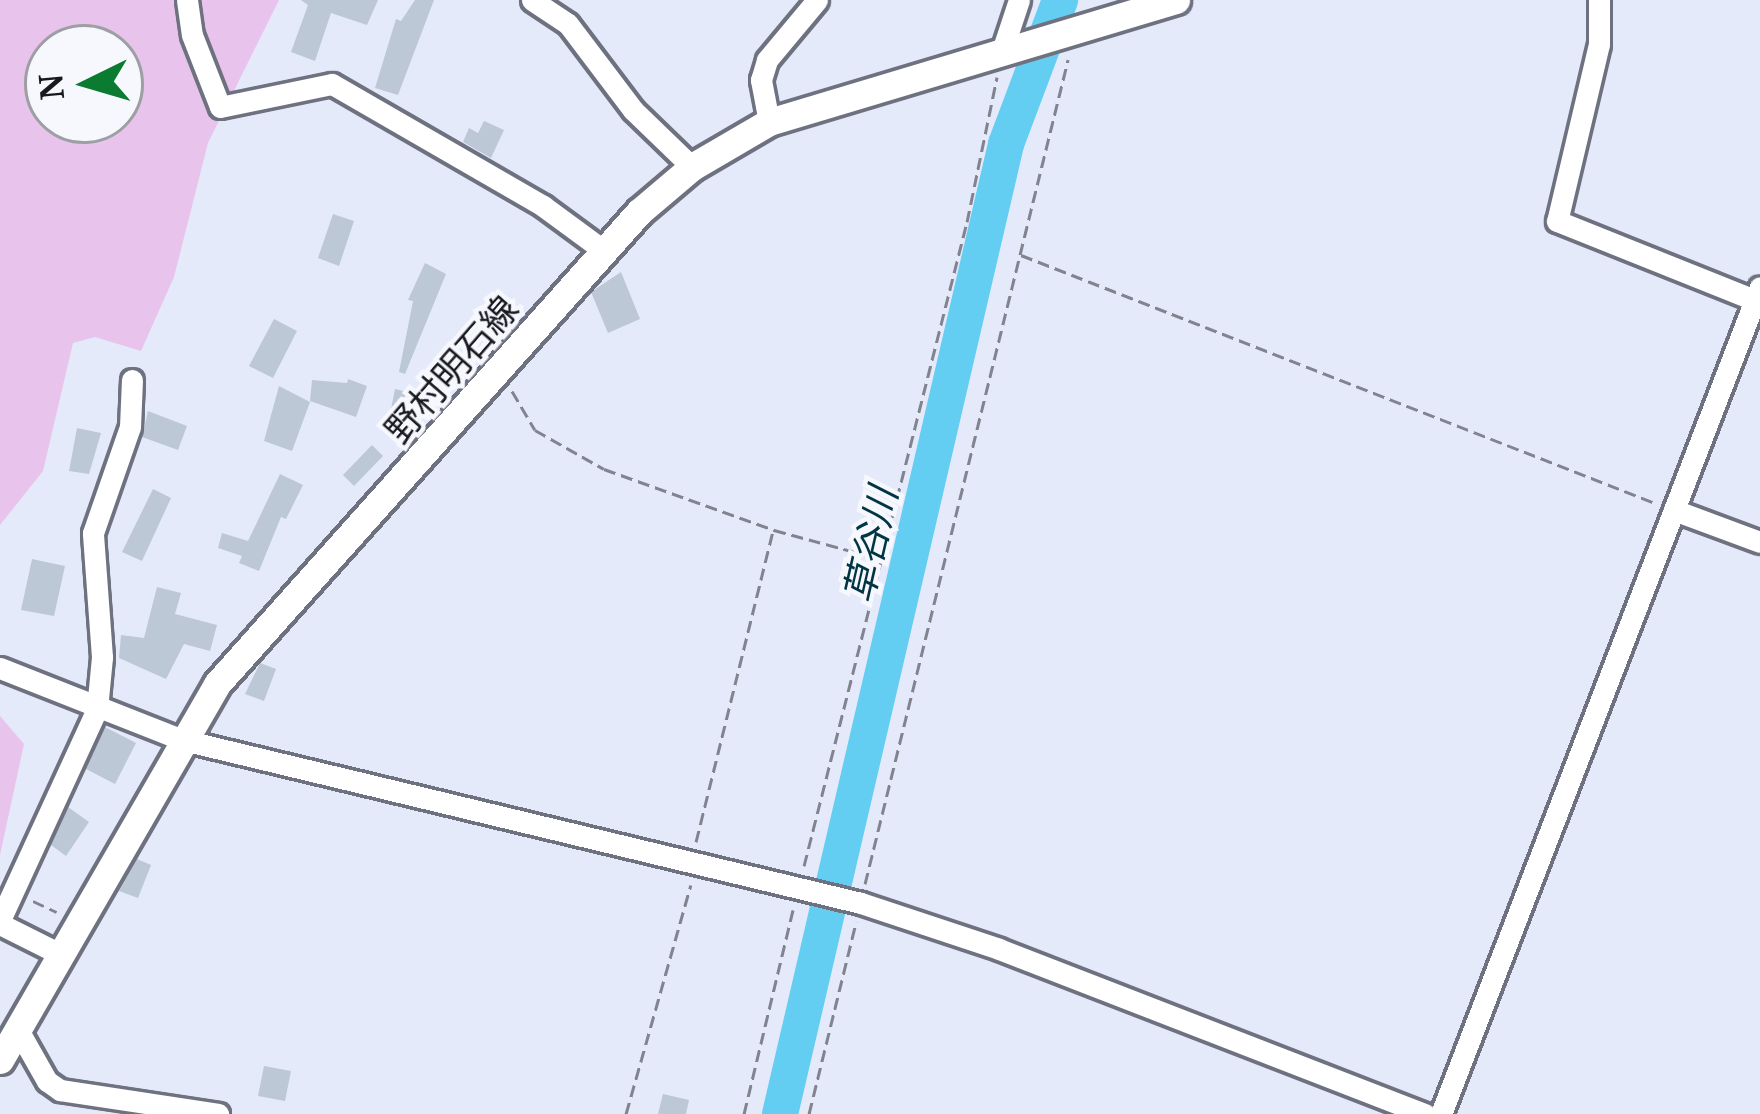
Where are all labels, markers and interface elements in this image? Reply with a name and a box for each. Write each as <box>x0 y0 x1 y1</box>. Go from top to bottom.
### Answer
north arrow <box>24 24 144 144</box>
text: N <box>27 72 74 102</box>
street label: 野村明石線 <box>376 287 526 451</box>
water label: 草谷川 <box>834 483 906 607</box>

